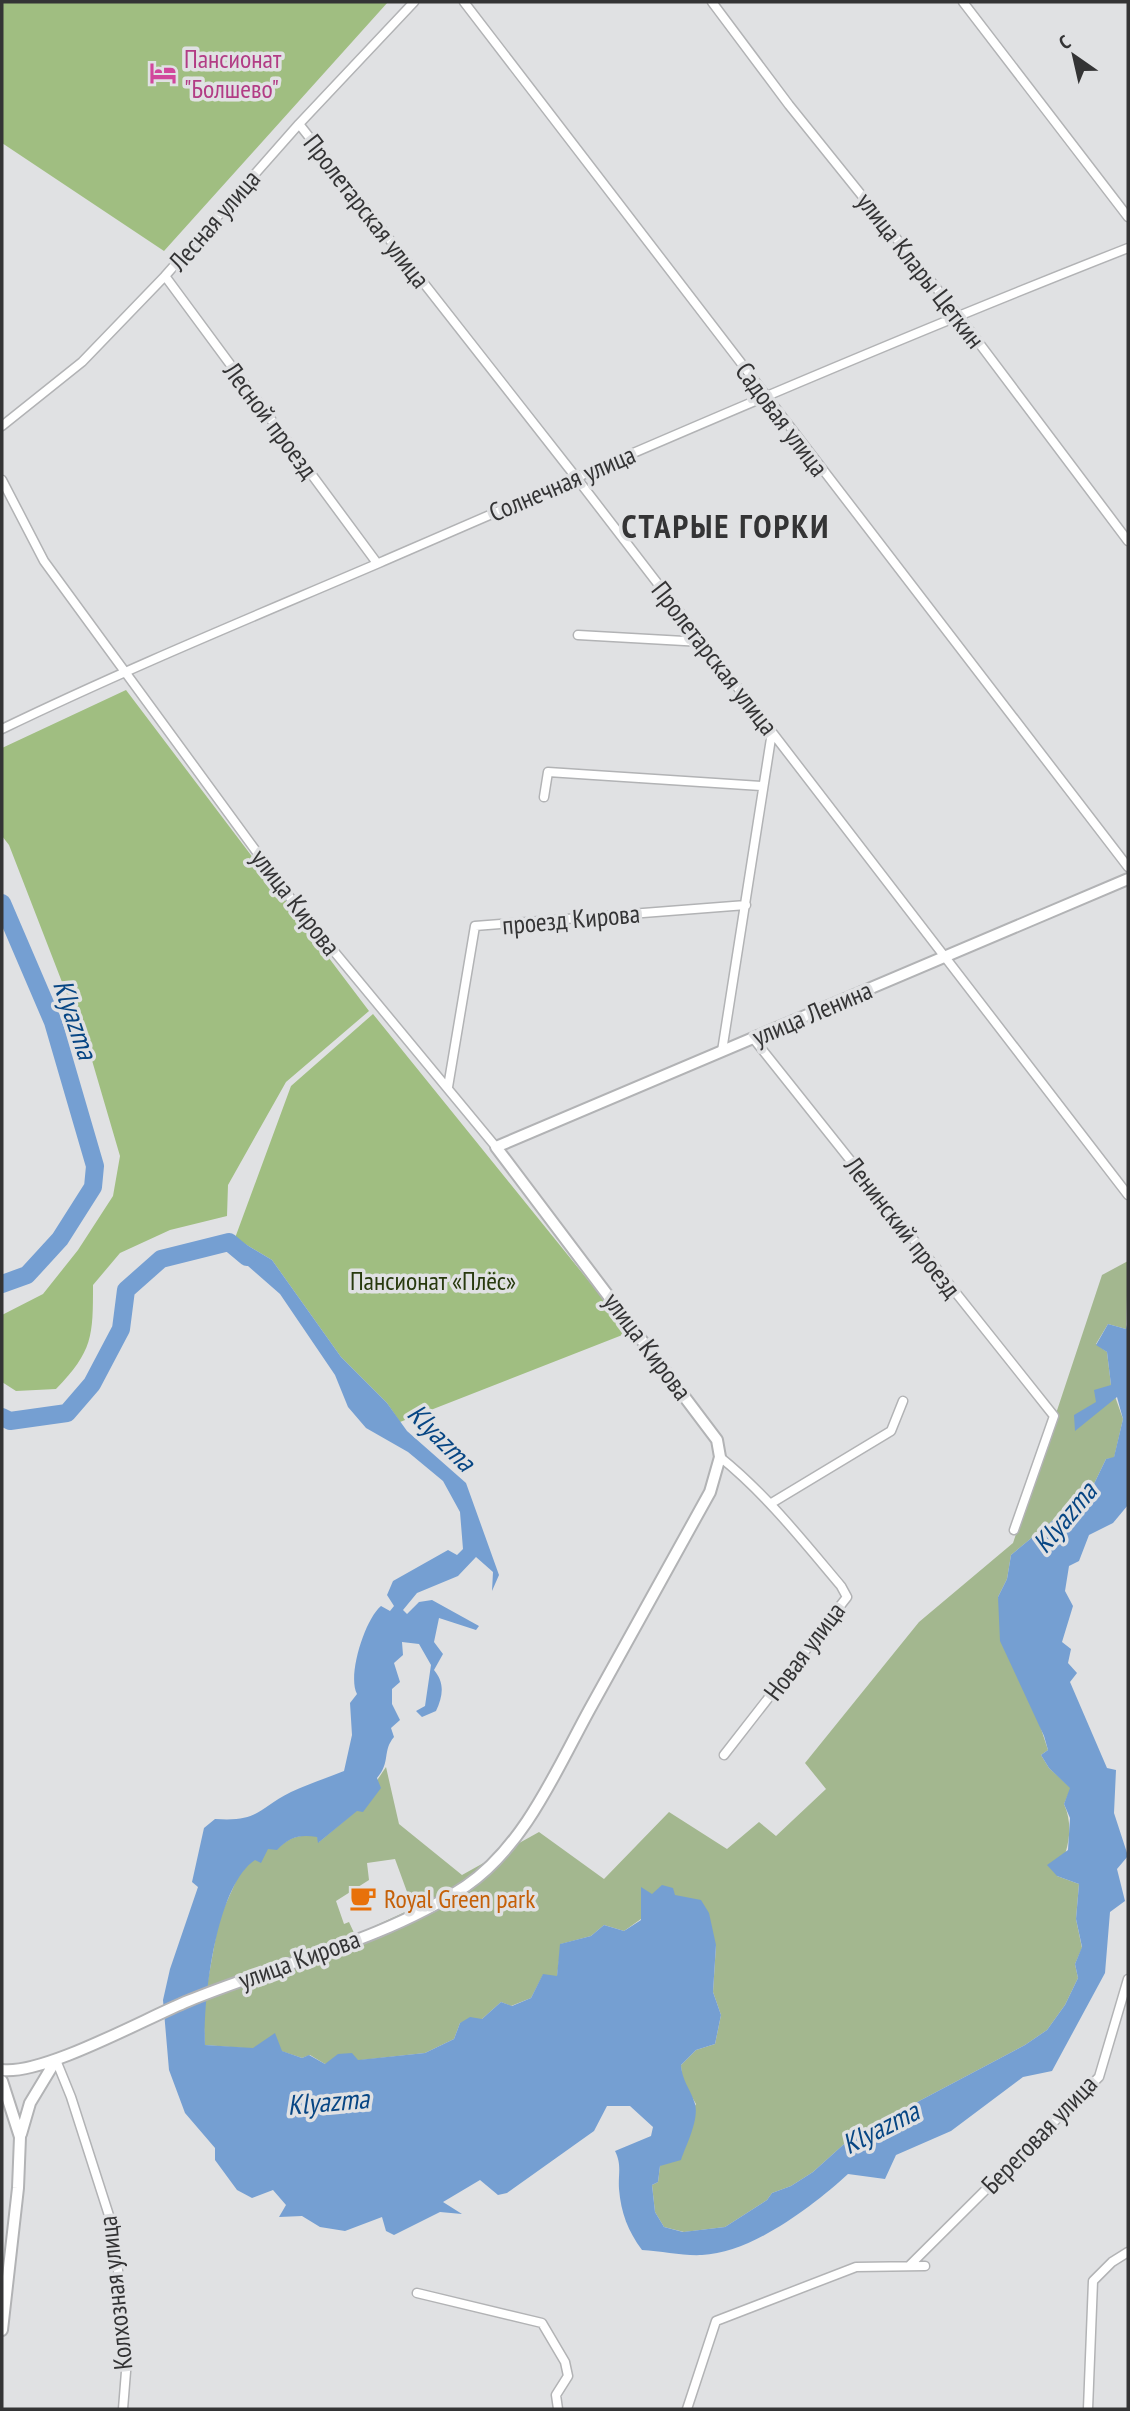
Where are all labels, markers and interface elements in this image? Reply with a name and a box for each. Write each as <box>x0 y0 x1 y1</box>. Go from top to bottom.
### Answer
north arrow <box>1039 21 1109 91</box>
text: С <box>1054 29 1075 54</box>
place label: Пансионат "Болшево" <box>184 42 282 105</box>
hotel icon: Пансионат "Болшево" <box>148 58 178 88</box>
street label: Пролетарская улица <box>297 128 437 294</box>
street label: Лесная улица <box>160 163 267 278</box>
street label: улица Клары Цеткин <box>850 185 992 355</box>
street label: Лесной проезд <box>216 354 325 485</box>
street label: Садовая улица <box>728 355 836 483</box>
street label: Солнечная улица <box>484 437 640 529</box>
district label: СТАРЫЕ ГОРКИ <box>622 504 830 547</box>
street label: Пролетарская улица <box>645 575 785 741</box>
street label: улица Кирова <box>244 842 348 962</box>
street label: проезд Кирова <box>501 897 641 941</box>
street label: улица Ленина <box>747 973 877 1053</box>
water label: Klyazma <box>45 974 107 1065</box>
street label: Ленинский проезд <box>837 1149 968 1304</box>
park label: Пансионат «Плёс» <box>350 1264 516 1297</box>
street label: улица Кирова <box>597 1286 699 1406</box>
water label: Klyazma <box>400 1395 485 1480</box>
water label: Klyazma <box>1024 1472 1106 1560</box>
street label: Новая улица <box>756 1595 852 1707</box>
place label: Royal Green park <box>384 1882 535 1915</box>
cafe icon: Royal Green park <box>348 1883 378 1913</box>
street label: улица Кирова <box>234 1922 364 1996</box>
street label: Береговая улица <box>974 2068 1104 2200</box>
water label: Klyazma <box>286 2079 372 2123</box>
water label: Klyazma <box>835 2091 926 2162</box>
street label: Колхозная улица <box>91 2214 139 2372</box>

